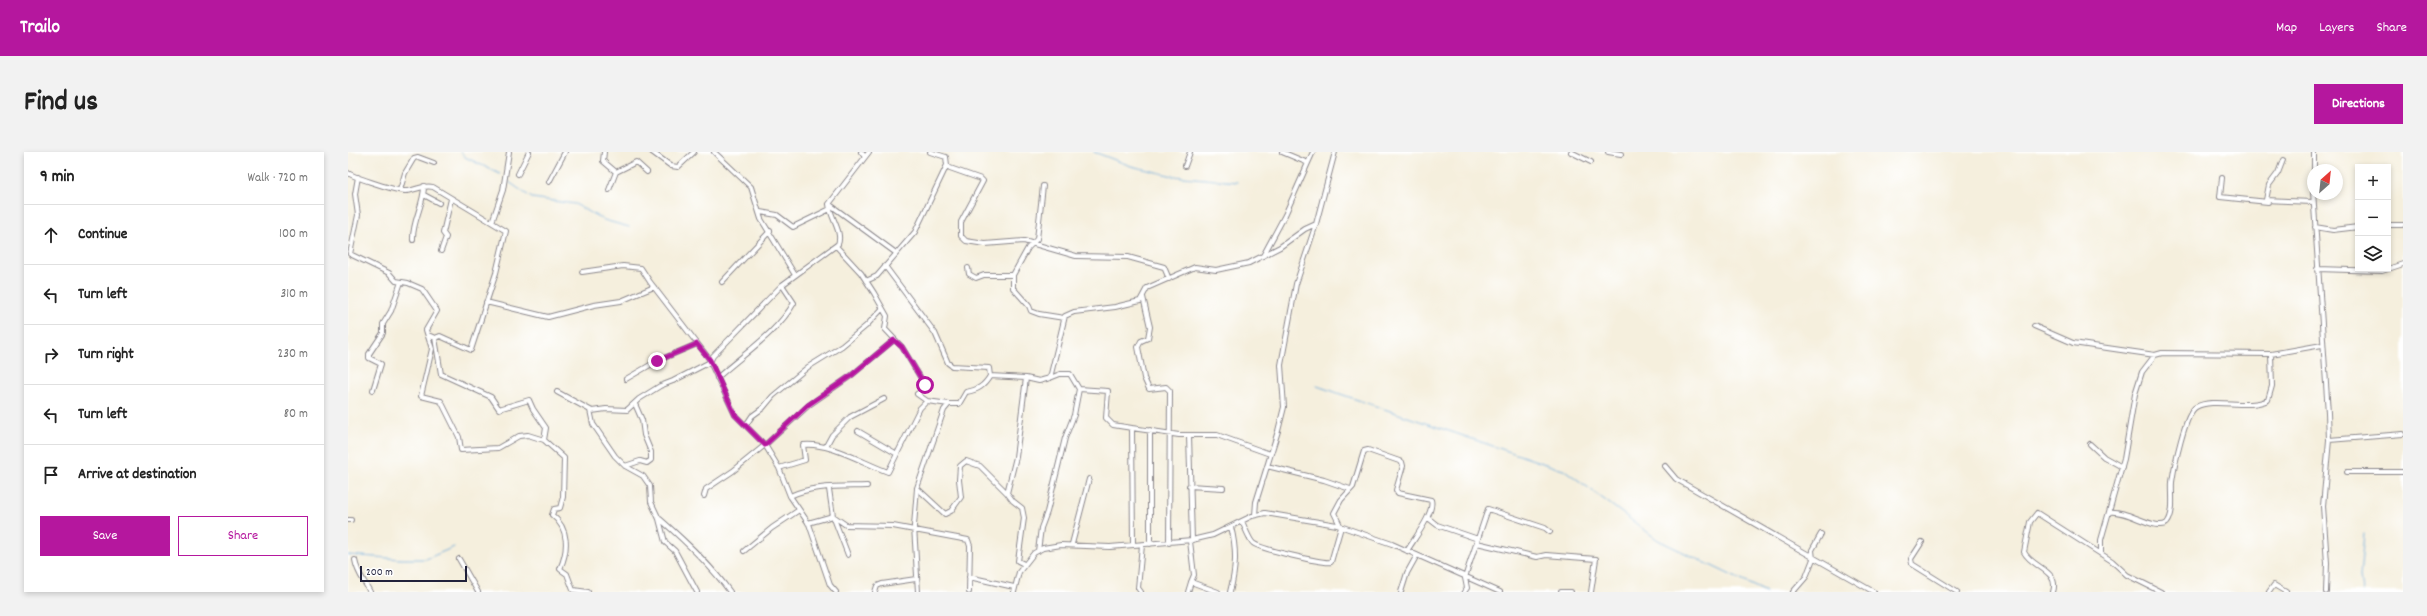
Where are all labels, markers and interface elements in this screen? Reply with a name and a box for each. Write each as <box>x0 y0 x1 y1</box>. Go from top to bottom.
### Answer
text: Trailo <box>20 15 60 42</box>
text: Map <box>2276 18 2297 38</box>
text: Layers <box>2319 18 2354 38</box>
text: Share <box>2376 18 2407 38</box>
text: Find us <box>24 84 98 124</box>
button: Directions <box>2314 84 2403 124</box>
north arrow <box>2307 164 2343 200</box>
map controls <box>2355 164 2391 272</box>
button: + <box>2355 164 2391 200</box>
text: 9 min <box>40 166 74 190</box>
text: Walk · 720 m <box>247 169 308 188</box>
button: − <box>2355 200 2391 236</box>
icon: ahead <box>40 224 62 246</box>
text: Continue <box>78 224 127 246</box>
text: 100 m <box>279 225 308 244</box>
button: layers <box>2355 236 2391 272</box>
icon: left <box>40 284 62 306</box>
text: Turn left <box>78 284 127 306</box>
text: 310 m <box>280 285 308 304</box>
icon: right <box>40 344 62 366</box>
text: Turn right <box>78 344 134 366</box>
text: 230 m <box>278 345 308 364</box>
route end <box>648 352 666 370</box>
route start <box>916 376 934 394</box>
icon: left <box>40 404 62 426</box>
text: Turn left <box>78 404 127 426</box>
text: 80 m <box>284 405 308 424</box>
icon: arrive <box>40 464 62 486</box>
text: Arrive at destination <box>78 464 196 486</box>
button: Save <box>40 516 170 556</box>
button: Share <box>178 516 308 556</box>
scale bar <box>360 564 467 583</box>
text: 200 m <box>366 565 393 581</box>

